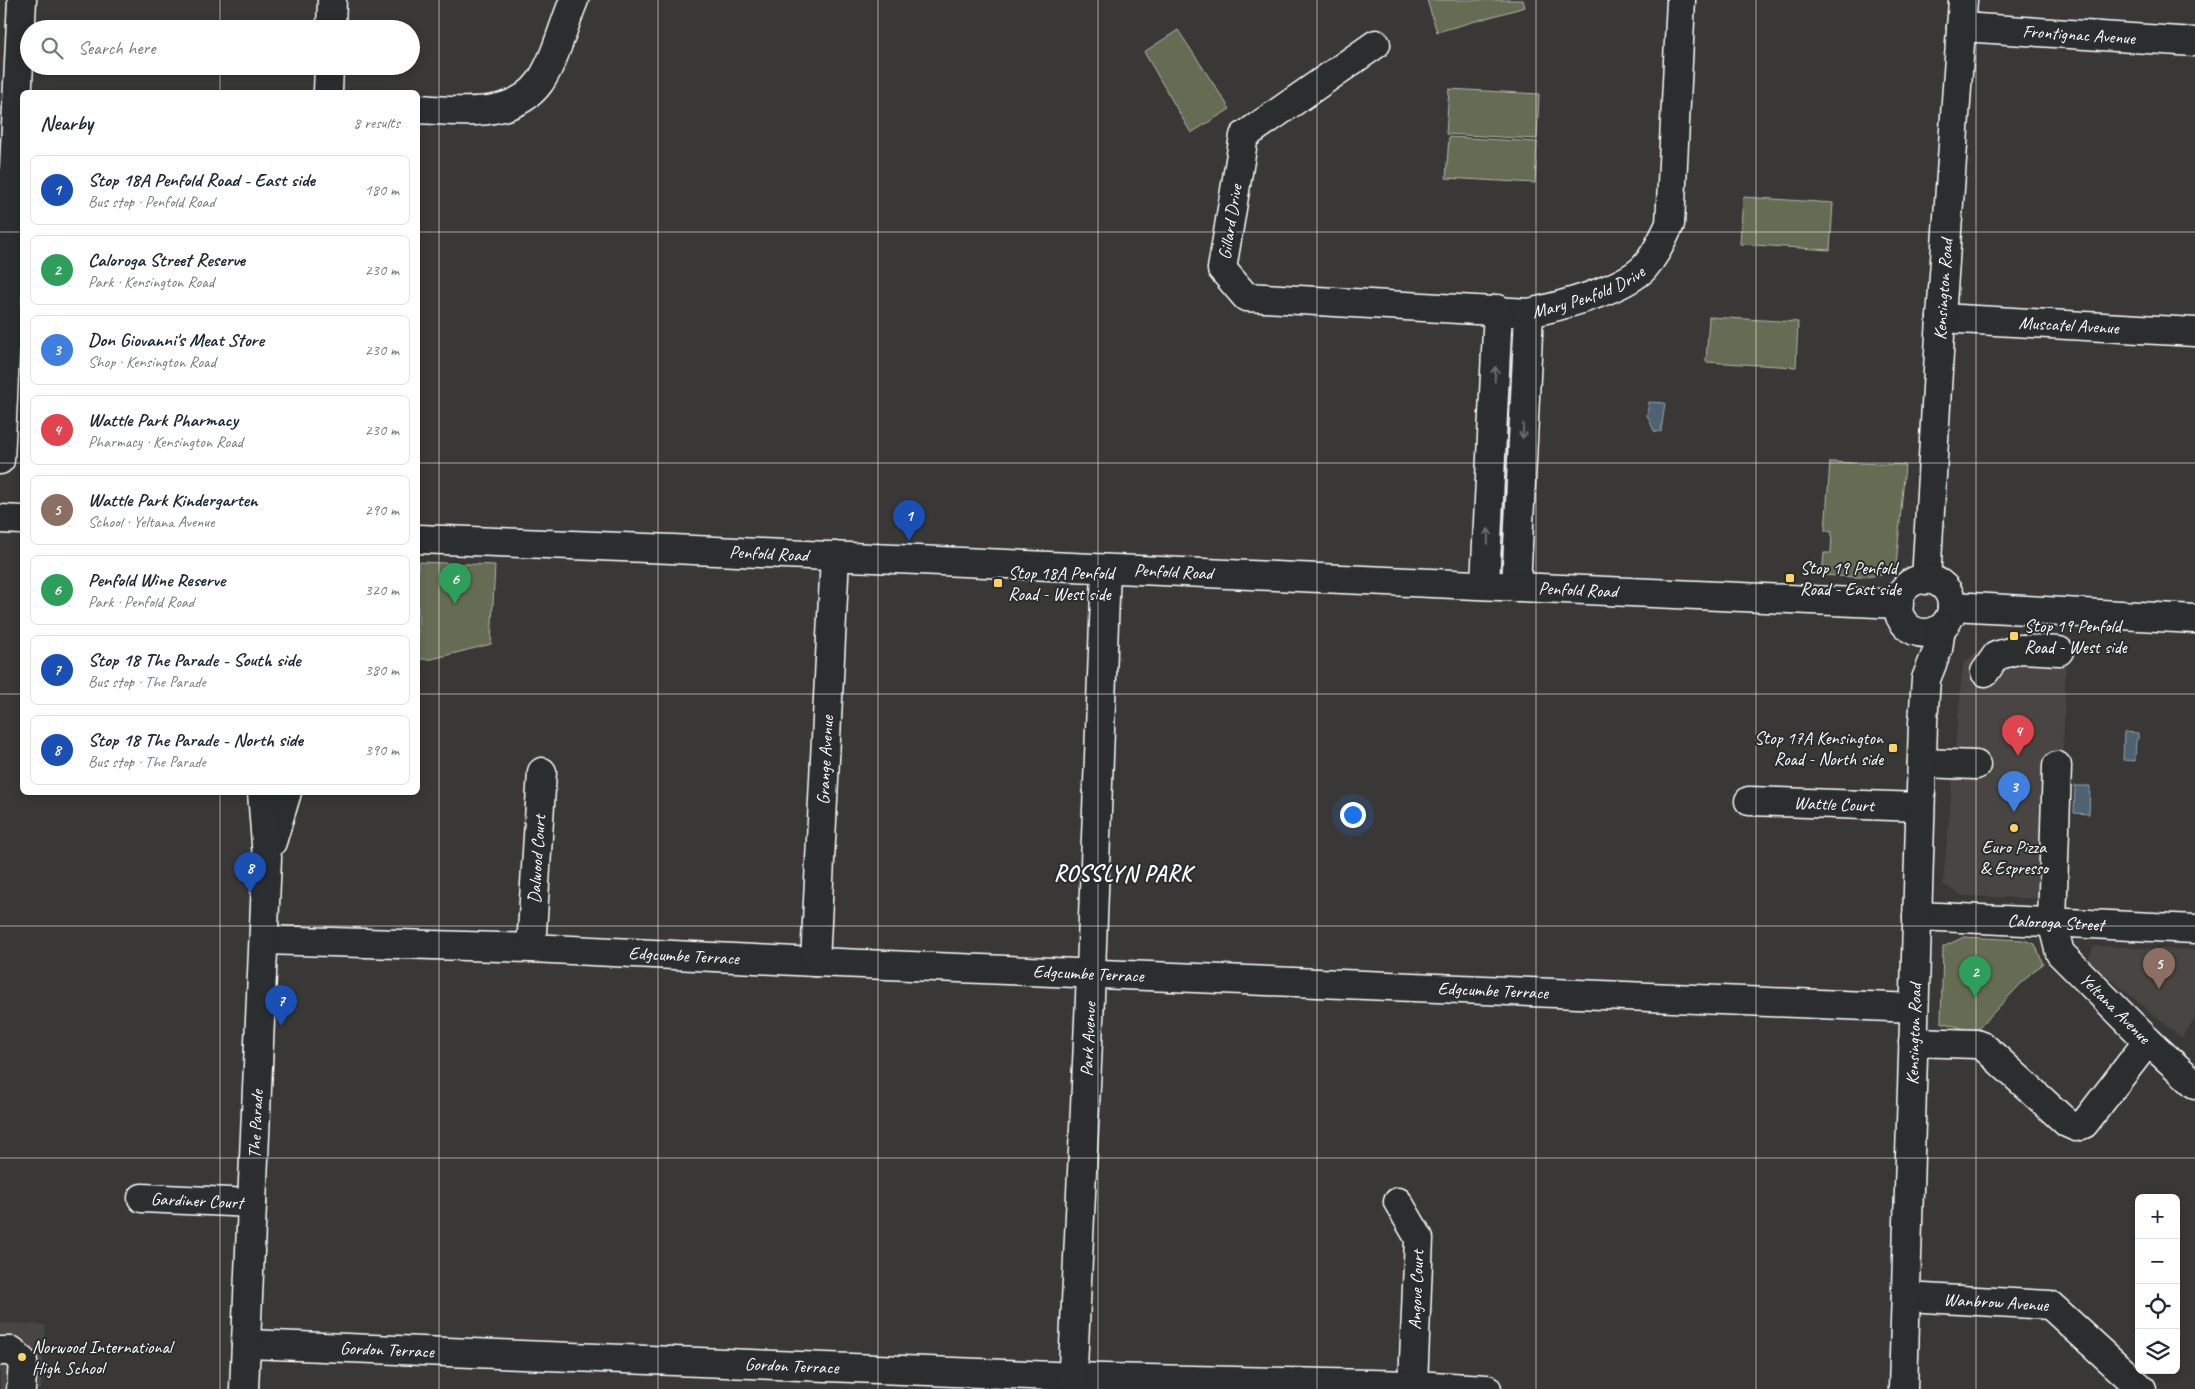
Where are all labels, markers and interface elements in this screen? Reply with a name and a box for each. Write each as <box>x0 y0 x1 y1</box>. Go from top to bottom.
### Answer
search box <box>20 20 420 75</box>
street label: Frontignac Avenue <box>2022 20 2137 49</box>
icon: search <box>38 34 66 62</box>
text: Search here <box>78 36 155 60</box>
text: Nearby <box>40 110 93 136</box>
text: 8 results <box>353 113 400 133</box>
text: Stop 18A Penfold Road - East side <box>88 168 315 192</box>
text: 1 <box>53 180 61 200</box>
text: 180 m <box>365 180 399 200</box>
street label: Gillard Drive <box>1213 182 1247 261</box>
text: Bus stop · Penfold Road <box>88 192 215 212</box>
street label: Kensington Road <box>1929 235 1958 341</box>
text: Caloroga Street Reserve <box>88 248 245 272</box>
text: 2 <box>53 260 61 280</box>
text: 230 m <box>365 260 399 280</box>
street label: Mary Penfold Drive <box>1530 260 1650 323</box>
text: Park · Kensington Road <box>88 272 214 292</box>
street label: Muscatel Avenue <box>2018 311 2120 339</box>
text: Don Giovanni's Meat Store <box>88 328 264 352</box>
text: 3 <box>53 340 61 360</box>
text: 230 m <box>365 340 399 360</box>
text: Shop · Kensington Road <box>88 352 216 372</box>
one-way arrow <box>1490 366 1500 382</box>
text: Wattle Park Pharmacy <box>88 408 238 432</box>
text: 4 <box>53 420 61 440</box>
text: 230 m <box>365 420 399 440</box>
one-way arrow <box>1519 423 1528 439</box>
text: Pharmacy · Kensington Road <box>88 432 243 452</box>
text: Wattle Park Kindergarten <box>88 488 258 512</box>
text: 5 <box>54 500 60 520</box>
text: 290 m <box>365 500 399 520</box>
pin: 1 <box>893 500 925 541</box>
text: School · Yeltana Avenue <box>88 512 214 532</box>
one-way arrow <box>1484 528 1493 544</box>
street label: Penfold Road <box>729 541 812 566</box>
place label: Stop 19 Penfold Road - East side <box>1800 557 1902 600</box>
street label: Penfold Road <box>1133 559 1216 584</box>
place label: Stop 18A Penfold Road - West side <box>1008 562 1117 605</box>
pin: 6 <box>439 563 471 604</box>
text: Penfold Wine Reserve <box>88 568 225 592</box>
marker: Stop 19 Penfold Road - East side <box>1784 572 1796 584</box>
marker: Stop 18A Penfold Road - West side <box>992 577 1004 589</box>
street label: Penfold Road <box>1538 577 1621 602</box>
text: 6 <box>53 580 61 600</box>
text: 320 m <box>365 580 399 600</box>
text: Park · Penfold Road <box>88 592 194 612</box>
place label: Stop 19 Penfold Road - West side <box>2024 615 2128 658</box>
marker: Stop 19 Penfold Road - West side <box>2008 630 2020 642</box>
text: Stop 18 The Parade - South side <box>88 648 300 672</box>
text: 7 <box>53 660 61 680</box>
text: 380 m <box>365 660 399 680</box>
text: Bus stop · The Parade <box>88 672 206 692</box>
street label: Grange Avenue <box>812 714 838 805</box>
pin: 4 <box>2002 715 2034 756</box>
place label: Stop 17A Kensington Road - North side <box>1754 727 1884 770</box>
text: Stop 18 The Parade - North side <box>88 728 303 752</box>
text: 8 <box>53 740 61 760</box>
text: 390 m <box>365 740 399 760</box>
marker: Stop 17A Kensington Road - North side <box>1887 742 1899 754</box>
text: Bus stop · The Parade <box>88 752 206 772</box>
pin: 3 <box>1998 771 2030 812</box>
street label: Wattle Court <box>1794 792 1876 816</box>
your location <box>1340 802 1366 828</box>
street label: Dalwood Court <box>523 812 550 904</box>
marker: Euro Pizza & Espresso <box>2008 822 2020 834</box>
place label: Euro Pizza & Espresso <box>1980 836 2050 879</box>
pin: 8 <box>234 852 266 893</box>
district label: ROSSLYN PARK <box>1054 860 1196 888</box>
street label: Caloroga Street <box>2007 909 2108 936</box>
street label: Edgcumbe Terrace <box>628 942 741 969</box>
pin: 5 <box>2143 948 2175 989</box>
pin: 2 <box>1959 956 1991 997</box>
street label: Edgcumbe Terrace <box>1033 960 1145 987</box>
street label: Yeltana Avenue <box>2075 968 2156 1049</box>
street label: Edgcumbe Terrace <box>1437 977 1550 1004</box>
street label: Kensington Road <box>1901 980 1926 1085</box>
pin: 7 <box>265 985 297 1026</box>
street label: Park Avenue <box>1075 1001 1101 1077</box>
street label: The Parade <box>243 1088 268 1159</box>
street label: Gardiner Court <box>150 1187 247 1214</box>
map controls <box>2135 1194 2180 1374</box>
button: + <box>2135 1194 2180 1239</box>
button: − <box>2135 1239 2180 1284</box>
street label: Angove Court <box>1404 1248 1428 1330</box>
button: locate <box>2135 1284 2180 1329</box>
street label: Wanbrow Avenue <box>1943 1288 2050 1316</box>
button: layers <box>2135 1329 2180 1374</box>
place label: Norwood International High School <box>32 1336 175 1379</box>
street label: Gordon Terrace <box>339 1337 435 1362</box>
marker: Norwood International High School <box>16 1351 28 1363</box>
street label: Gordon Terrace <box>744 1353 840 1379</box>

